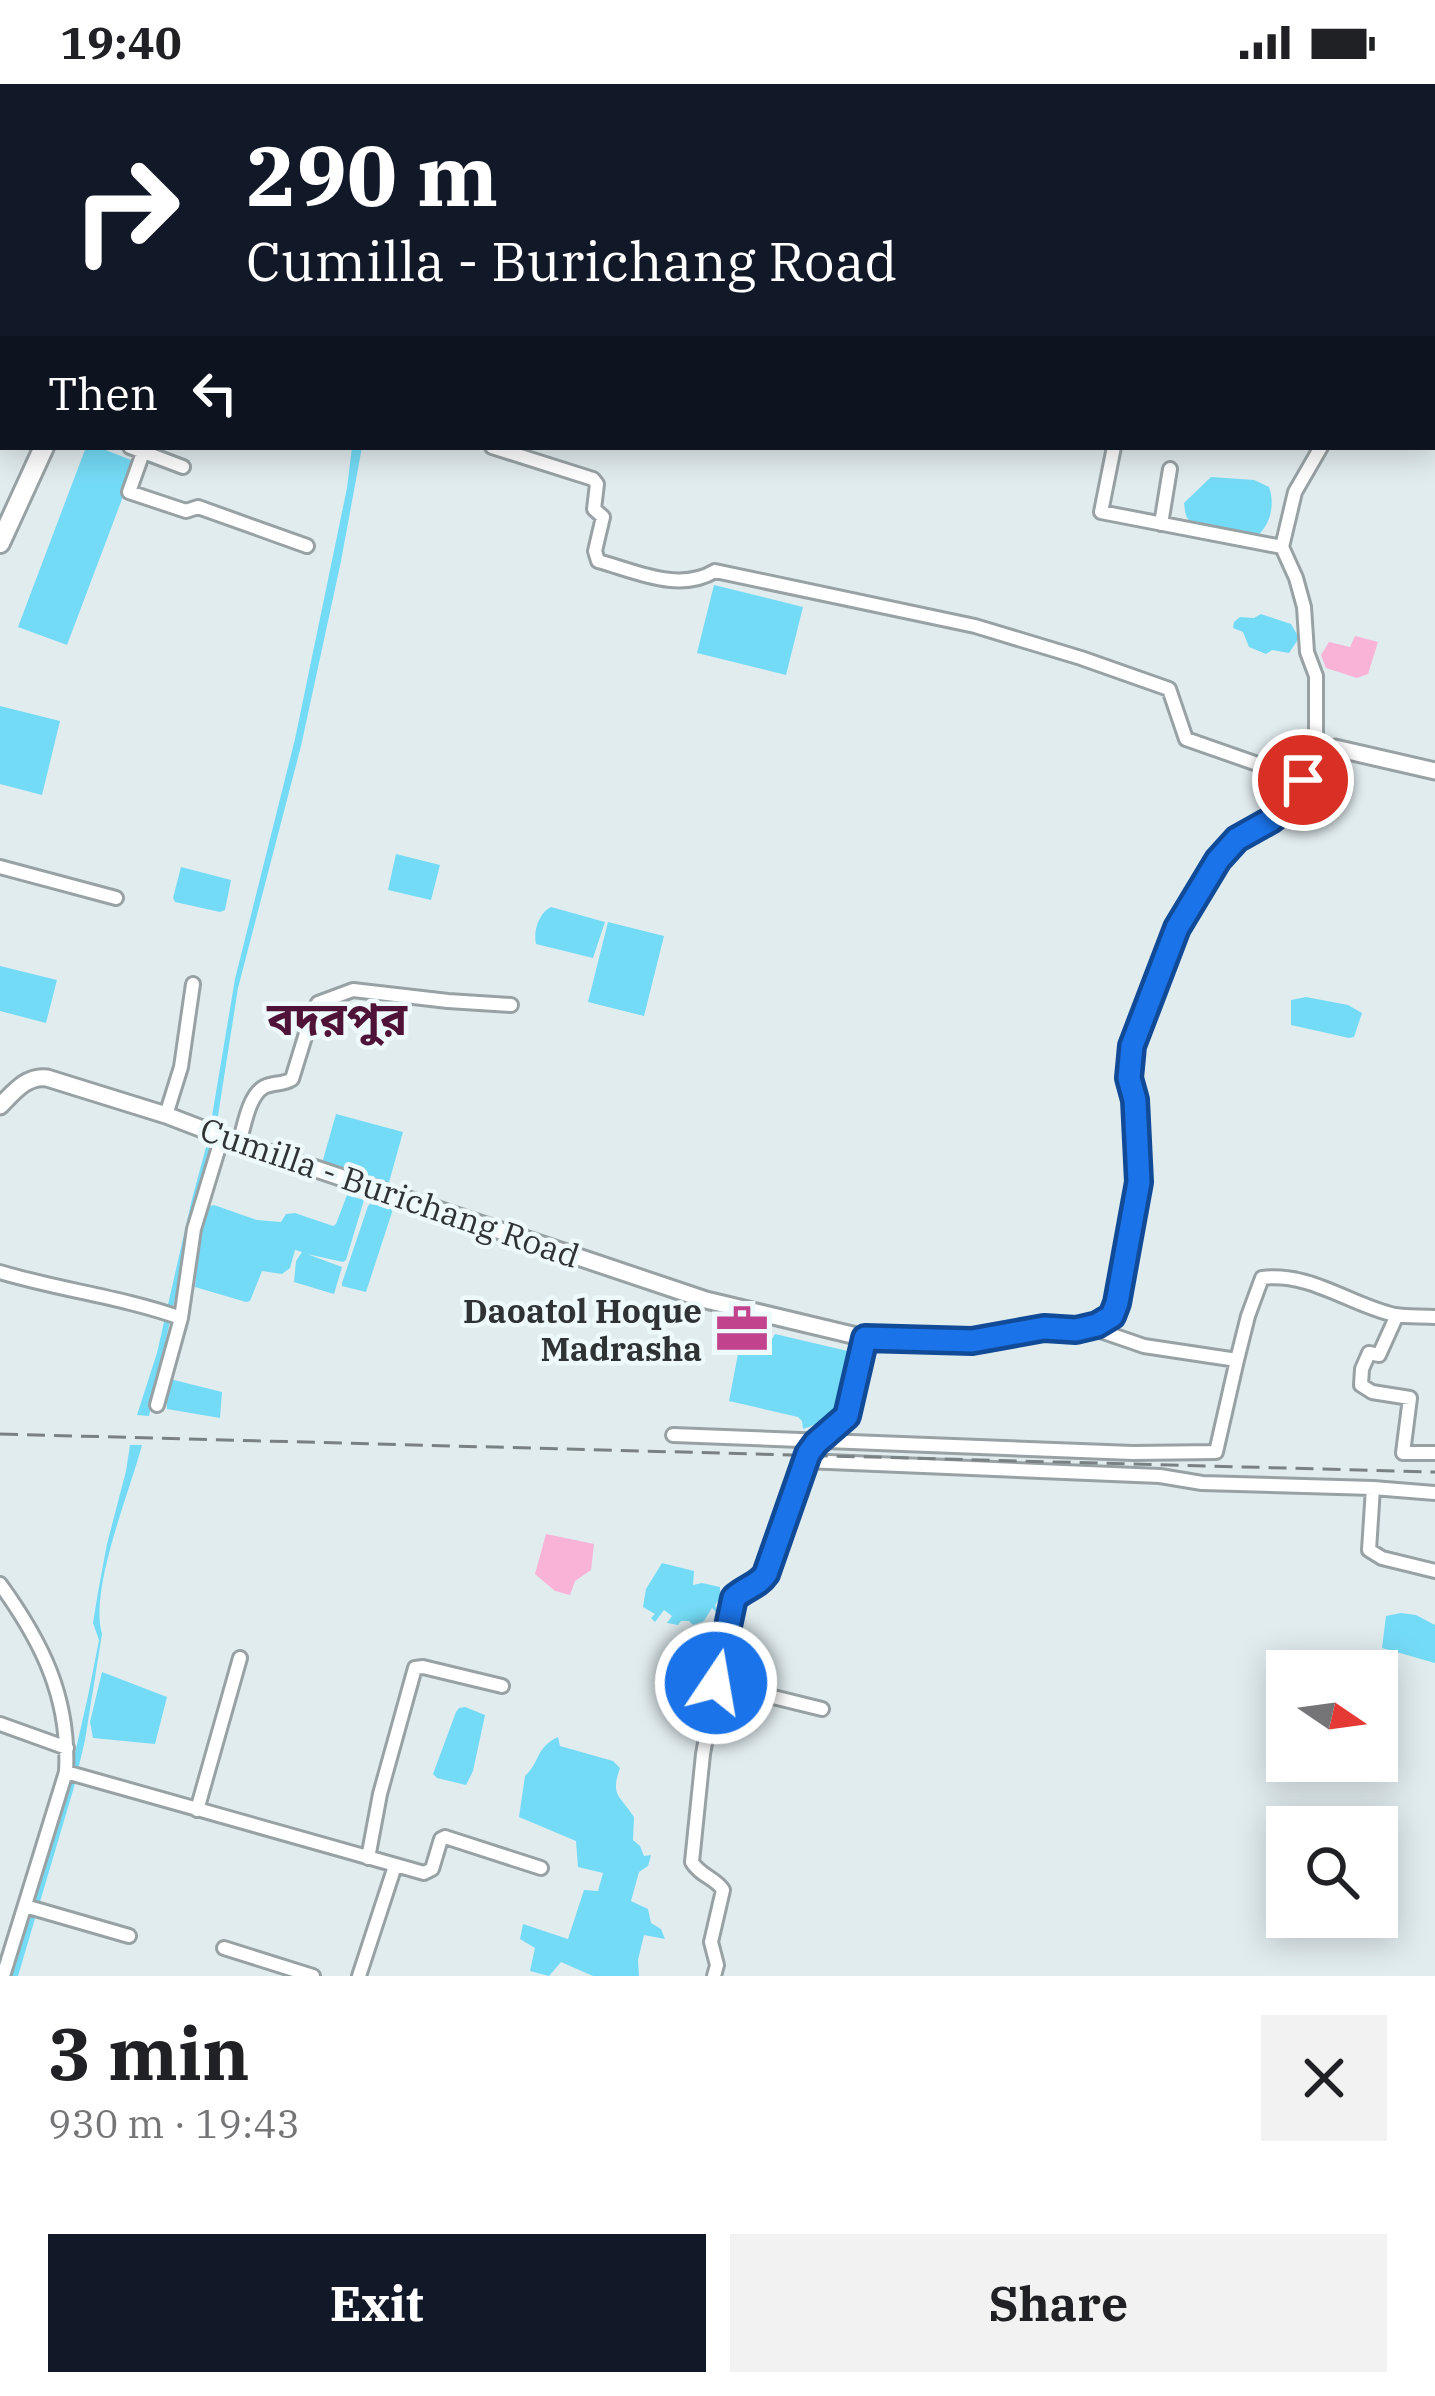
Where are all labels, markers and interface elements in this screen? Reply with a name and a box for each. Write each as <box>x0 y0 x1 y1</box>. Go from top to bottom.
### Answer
text: 19:40 <box>60 13 182 71</box>
text: 290 m <box>246 120 498 229</box>
icon: right <box>48 132 204 288</box>
text: Cumilla - Burichang Road <box>246 226 897 296</box>
icon: left <box>182 360 248 426</box>
text: Then <box>48 364 158 422</box>
pin <box>1252 729 1354 831</box>
icon: arrive <box>1270 747 1336 813</box>
district label: বদরপুর <box>266 989 408 1047</box>
street label: Cumilla - Burichang Road <box>195 1107 585 1277</box>
place label: Daoatol Hoque Madrasha <box>463 1289 702 1370</box>
office icon: Daoatol Hoque Madrasha <box>713 1300 771 1358</box>
position arrow <box>653 1620 779 1746</box>
north arrow <box>1266 1650 1398 1782</box>
map controls <box>1266 1650 1398 1938</box>
button: search <box>1266 1806 1398 1938</box>
text: 3 min <box>48 2006 250 2100</box>
button: close <box>1261 2015 1387 2141</box>
text: 930 m · 19:43 <box>48 2098 300 2149</box>
button: Exit <box>48 2234 706 2372</box>
button: Share <box>730 2234 1387 2372</box>

